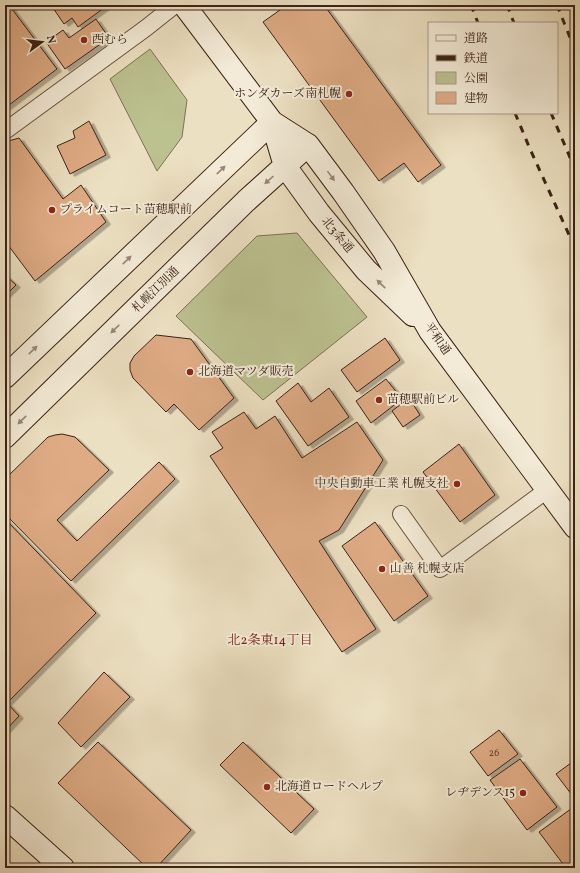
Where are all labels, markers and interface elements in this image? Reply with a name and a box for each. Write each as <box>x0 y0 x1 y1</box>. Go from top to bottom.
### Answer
north arrow <box>22 22 62 62</box>
legend <box>428 22 558 114</box>
text: 道路 <box>464 31 488 47</box>
place label: 西むら <box>92 32 128 48</box>
text: N <box>42 34 58 46</box>
marker: 西むら <box>79 35 89 45</box>
text: 鉄道 <box>463 51 488 67</box>
text: 公園 <box>464 71 488 87</box>
place label: ホンダカーズ南札幌 <box>234 86 341 102</box>
marker: ホンダカーズ南札幌 <box>344 89 354 99</box>
text: 建物 <box>464 91 488 107</box>
one-way arrow <box>216 165 226 175</box>
one-way arrow <box>327 171 335 181</box>
one-way arrow <box>264 176 274 185</box>
place label: プライムコート苗穂駅前 <box>60 202 192 218</box>
marker: プライムコート苗穂駅前 <box>47 205 57 215</box>
street label: 北3条通 <box>317 214 357 256</box>
one-way arrow <box>122 255 132 265</box>
street label: 札幌江別通 <box>129 263 183 317</box>
one-way arrow <box>376 280 386 289</box>
street label: 平和通 <box>420 320 454 358</box>
one-way arrow <box>110 324 120 334</box>
one-way arrow <box>28 345 38 355</box>
place label: 北海道マツダ販売 <box>198 364 294 380</box>
marker: 北海道マツダ販売 <box>185 367 195 377</box>
place label: 苗穂駅前ビル <box>387 392 459 408</box>
marker: 苗穂駅前ビル <box>374 395 384 405</box>
one-way arrow <box>17 415 27 425</box>
place label: 中央自動車工業 札幌支社 <box>315 476 449 492</box>
marker: 中央自動車工業 札幌支社 <box>452 479 462 489</box>
place label: 山善 札幌支店 <box>390 561 464 577</box>
marker: 山善 札幌支店 <box>377 564 387 574</box>
district label: 北2条東14丁目 <box>228 632 312 650</box>
house number: 26 <box>489 746 499 760</box>
place label: 北海道ロードヘルプ <box>275 779 383 795</box>
marker: 北海道ロードヘルプ <box>262 782 272 792</box>
place label: レヂデンス15 <box>445 785 515 801</box>
marker: レヂデンス15 <box>518 788 528 798</box>

